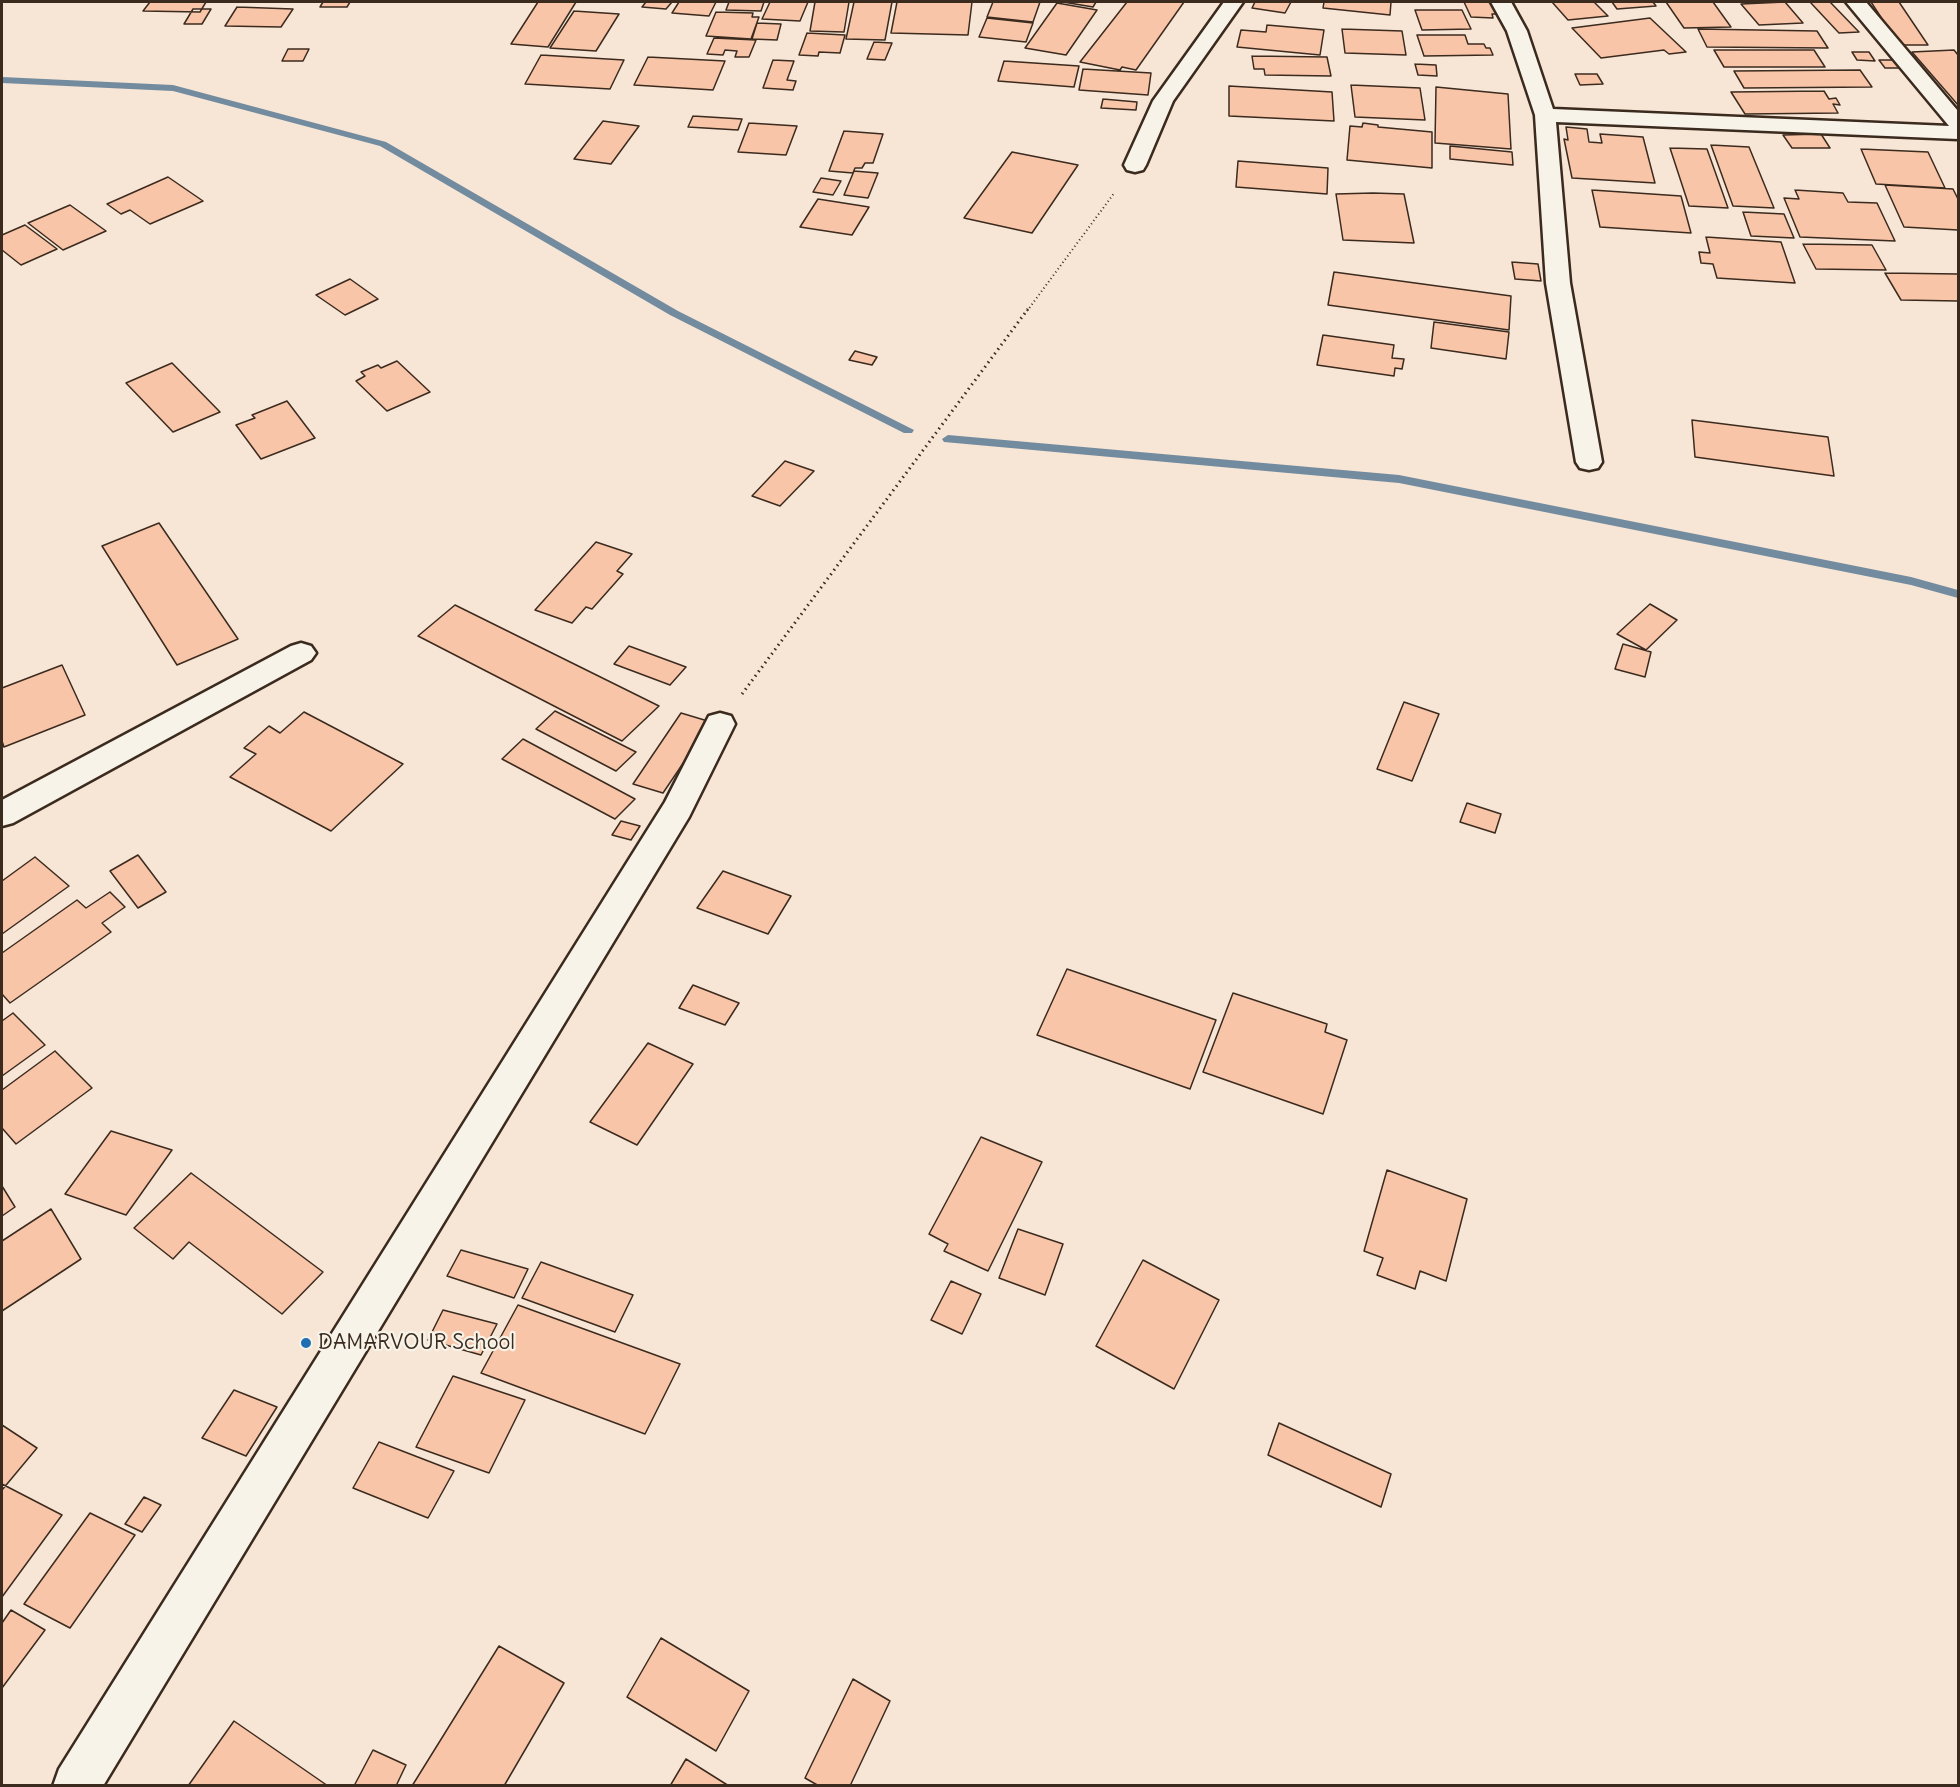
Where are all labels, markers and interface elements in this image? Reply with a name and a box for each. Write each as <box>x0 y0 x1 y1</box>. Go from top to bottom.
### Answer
place label: DAMARVOUR School <box>318 1330 515 1356</box>
marker: DAMARVOUR School <box>299 1336 313 1350</box>

